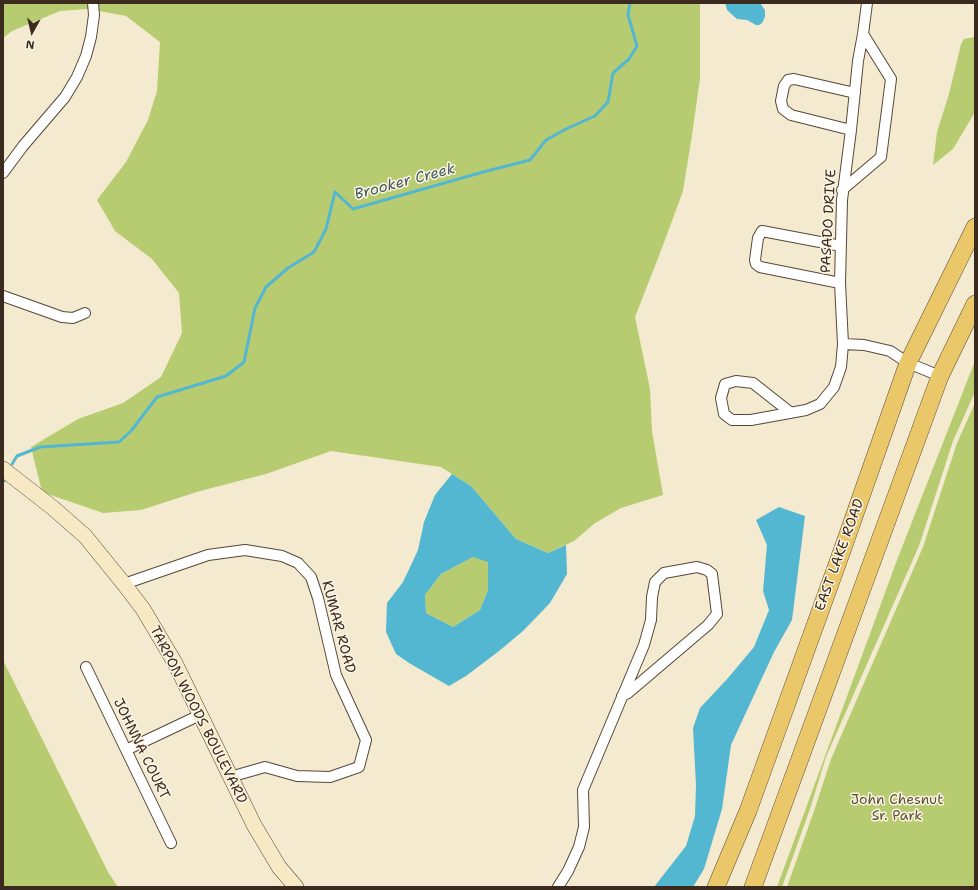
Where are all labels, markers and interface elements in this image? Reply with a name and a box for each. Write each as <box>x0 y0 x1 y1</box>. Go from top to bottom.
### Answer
north arrow <box>12 12 52 52</box>
text: N <box>25 36 36 52</box>
water label: Brooker Creek <box>353 160 457 204</box>
street label: PASADO DRIVE <box>818 168 840 274</box>
street label: EAST LAKE ROAD <box>812 497 868 613</box>
street label: KUMAR ROAD <box>318 579 358 675</box>
street label: TARPON WOODS BOULEVARD <box>146 623 250 807</box>
street label: JOHNNA COURT <box>109 696 173 802</box>
park label: John Chesnut Sr. Park <box>851 792 943 824</box>

